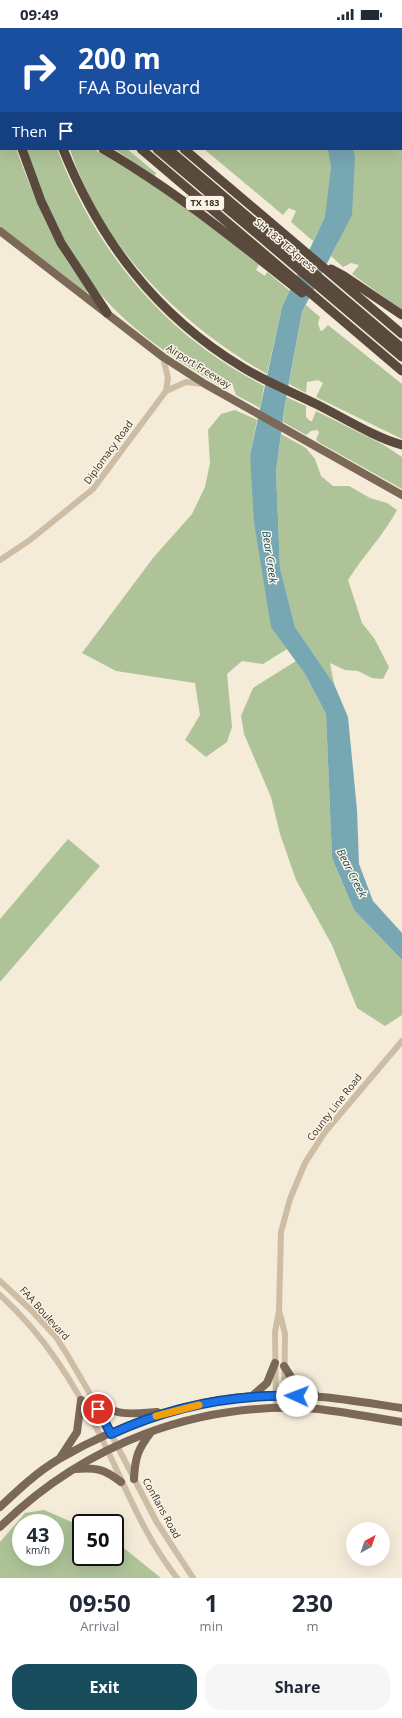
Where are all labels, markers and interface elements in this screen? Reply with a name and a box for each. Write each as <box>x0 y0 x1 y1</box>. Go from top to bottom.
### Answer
text: 09:49 <box>20 4 59 24</box>
text: 200 m <box>78 39 161 77</box>
icon: right <box>12 44 64 96</box>
text: FAA Boulevard <box>78 75 200 99</box>
icon: arrive <box>55 120 77 142</box>
text: Then <box>12 121 47 141</box>
road number: TX 183 <box>186 196 224 210</box>
street label: SH 183 TEXpress <box>252 215 320 275</box>
street label: Airport Freeway <box>164 340 235 392</box>
street label: Diplomacy Road <box>80 417 136 487</box>
water label: Bear Creek <box>259 530 282 585</box>
water label: Bear Creek <box>334 846 371 900</box>
street label: County Line Road <box>303 1070 365 1144</box>
street label: FAA Boulevard <box>17 1283 73 1343</box>
position arrow <box>276 1375 318 1417</box>
pin <box>81 1392 115 1426</box>
icon: arrive <box>87 1398 109 1420</box>
street label: Conflans Road <box>140 1475 184 1541</box>
speed limit sign: 50 <box>72 1514 124 1566</box>
text: 43 <box>27 1521 49 1548</box>
north arrow <box>346 1522 390 1566</box>
map controls <box>346 1522 390 1566</box>
text: km/h <box>26 1543 50 1557</box>
text: 09:50 <box>69 1586 131 1619</box>
text: 1 <box>204 1586 218 1619</box>
text: 230 <box>292 1586 333 1619</box>
text: Arrival <box>80 1617 119 1635</box>
text: min <box>200 1617 223 1635</box>
text: m <box>306 1617 318 1635</box>
button: Exit <box>12 1664 197 1710</box>
button: Share <box>205 1664 390 1710</box>

